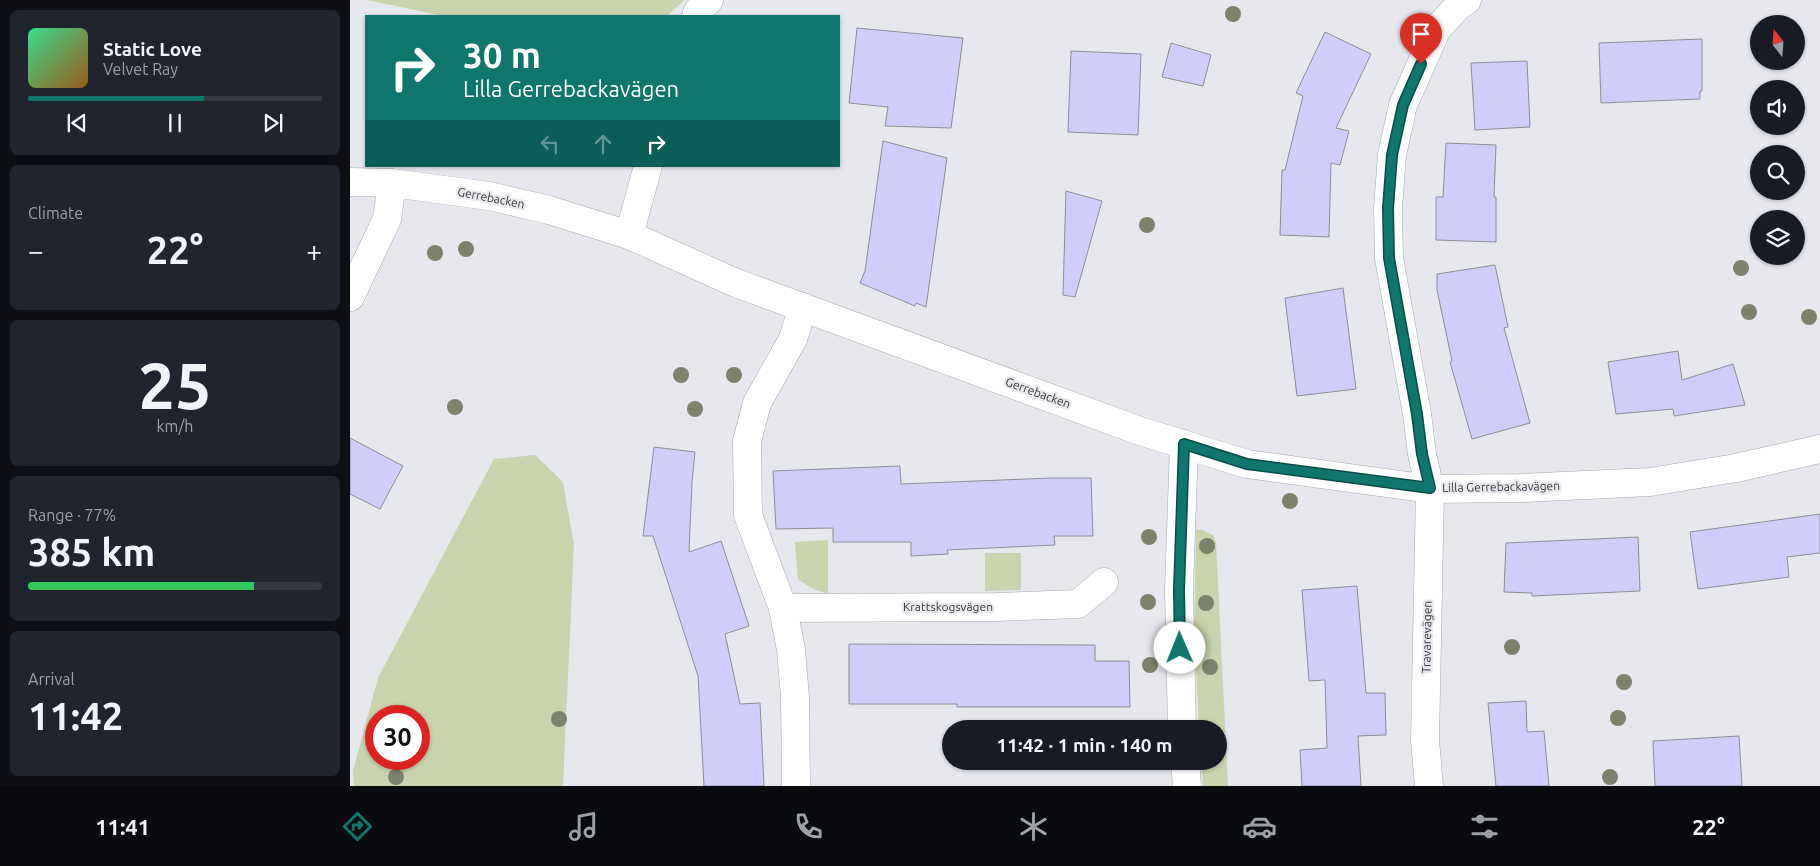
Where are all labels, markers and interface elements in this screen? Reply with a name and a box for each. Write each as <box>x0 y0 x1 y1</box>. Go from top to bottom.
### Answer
pin <box>1400 13 1442 64</box>
north arrow <box>1750 15 1805 70</box>
map controls <box>1750 15 1805 265</box>
icon: arrive <box>1407 20 1435 48</box>
icon: right <box>380 35 445 100</box>
text: 30 m <box>463 35 541 75</box>
text: Static Love <box>103 38 202 60</box>
text: Velvet Ray <box>103 60 178 78</box>
text: Lilla Gerrebackavägen <box>463 76 679 101</box>
button: sound <box>1750 80 1805 135</box>
icon: previous <box>63 109 91 137</box>
icon: pause <box>161 109 189 137</box>
icon: next <box>259 109 287 137</box>
icon: left <box>536 130 564 158</box>
icon: ahead <box>589 130 617 158</box>
icon: right <box>642 130 670 158</box>
button: search <box>1750 145 1805 200</box>
street label: Gerrebacken <box>456 185 526 210</box>
text: Climate <box>28 204 83 222</box>
button: layers <box>1750 210 1805 265</box>
text: 22° <box>147 229 203 271</box>
text: − <box>28 235 44 266</box>
text: + <box>306 235 322 266</box>
text: 25 <box>138 348 212 421</box>
street label: Gerrebacken <box>1004 375 1073 410</box>
text: km/h <box>157 417 193 435</box>
street label: Lilla Gerrebackavägen <box>1442 479 1560 494</box>
text: Range · 77% <box>28 506 116 524</box>
text: 385 km <box>28 531 155 573</box>
street label: Krattskogsvägen <box>903 600 993 613</box>
street label: Travarevägen <box>1419 601 1434 673</box>
position arrow <box>1153 621 1205 673</box>
text: Arrival <box>28 670 75 688</box>
text: 11:42 <box>28 695 123 737</box>
speed limit sign: 30 <box>365 705 430 770</box>
text: 11:42 · 1 min · 140 m <box>997 734 1172 756</box>
icon: directions <box>340 809 375 844</box>
icon: music <box>566 809 601 844</box>
icon: phone <box>791 809 826 844</box>
icon: climate <box>1016 809 1051 844</box>
icon: car <box>1242 809 1277 844</box>
icon: filters <box>1467 809 1502 844</box>
text: 11:41 <box>95 814 150 839</box>
text: 22° <box>1692 814 1725 839</box>

